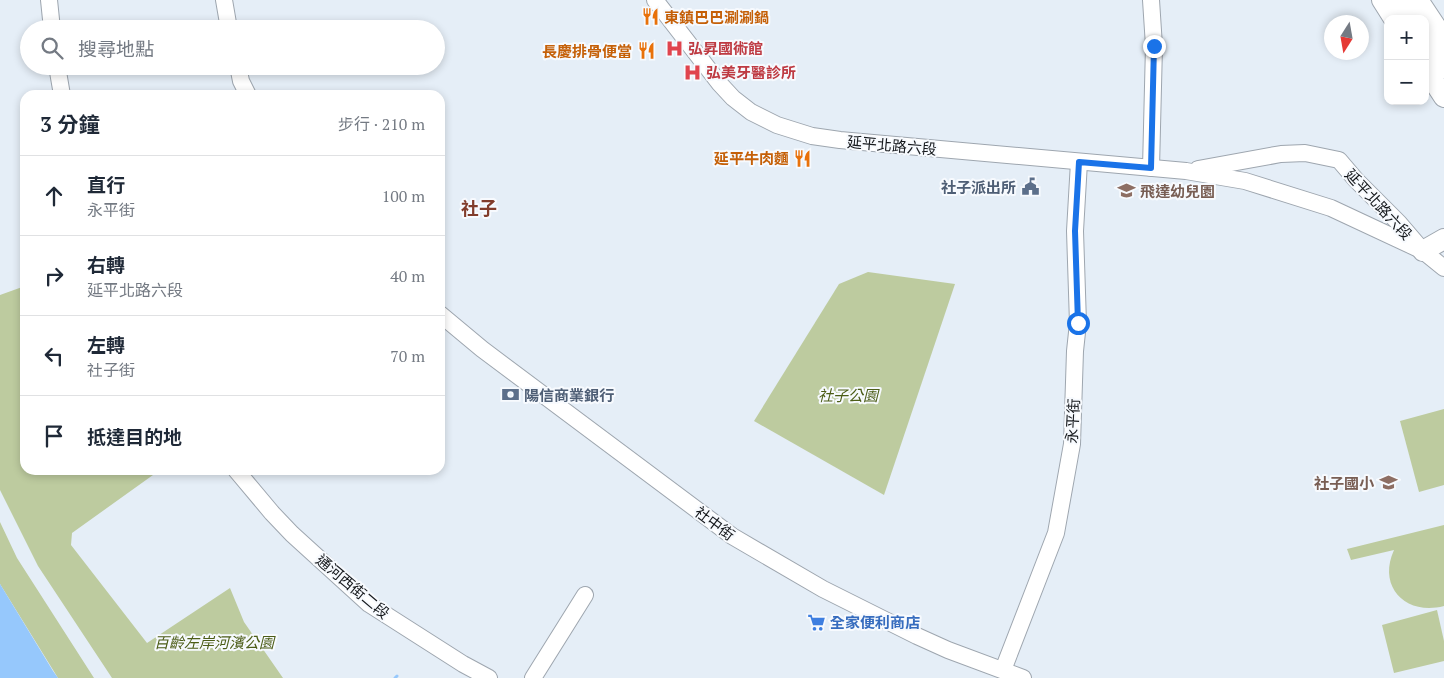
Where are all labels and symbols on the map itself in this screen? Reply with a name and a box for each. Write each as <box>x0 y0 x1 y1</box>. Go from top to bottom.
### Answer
restaurant icon: 東鎮巴巴涮涮鍋 <box>640 7 660 27</box>
place label: 東鎮巴巴涮涮鍋 <box>664 7 769 27</box>
north arrow <box>1324 15 1369 60</box>
route end <box>1143 35 1166 58</box>
hospital icon: 弘昇國術館 <box>664 38 684 58</box>
place label: 弘昇國術館 <box>688 38 763 58</box>
place label: 長慶排骨便當 <box>542 41 632 61</box>
restaurant icon: 長慶排骨便當 <box>636 41 656 61</box>
hospital icon: 弘美牙醫診所 <box>682 62 702 82</box>
place label: 弘美牙醫診所 <box>706 62 796 82</box>
street label: 延平北路六段 <box>846 131 938 159</box>
place label: 延平牛肉麵 <box>714 148 789 168</box>
restaurant icon: 延平牛肉麵 <box>793 148 813 168</box>
street label: 延平北路六段 <box>1341 164 1417 244</box>
place label: 社子派出所 <box>941 177 1016 197</box>
public building icon: 社子派出所 <box>1020 177 1040 197</box>
school or university icon: 飛達幼兒園 <box>1116 181 1136 201</box>
place label: 飛達幼兒園 <box>1140 181 1215 201</box>
district label: 社子 <box>461 196 497 220</box>
route start <box>1067 312 1090 335</box>
bank icon: 陽信商業銀行 <box>500 385 520 405</box>
place label: 陽信商業銀行 <box>524 385 614 405</box>
park label: 社子公園 <box>818 385 880 405</box>
street label: 永平街 <box>1061 398 1083 444</box>
place label: 社子國小 <box>1314 473 1375 493</box>
school or university icon: 社子國小 <box>1378 473 1398 493</box>
street label: 社中街 <box>691 501 739 545</box>
street label: 通河西街二段 <box>312 549 394 623</box>
supermarket icon: 全家便利商店 <box>806 612 826 632</box>
place label: 全家便利商店 <box>830 612 920 632</box>
park label: 百齡左岸河濱公園 <box>154 632 276 652</box>

